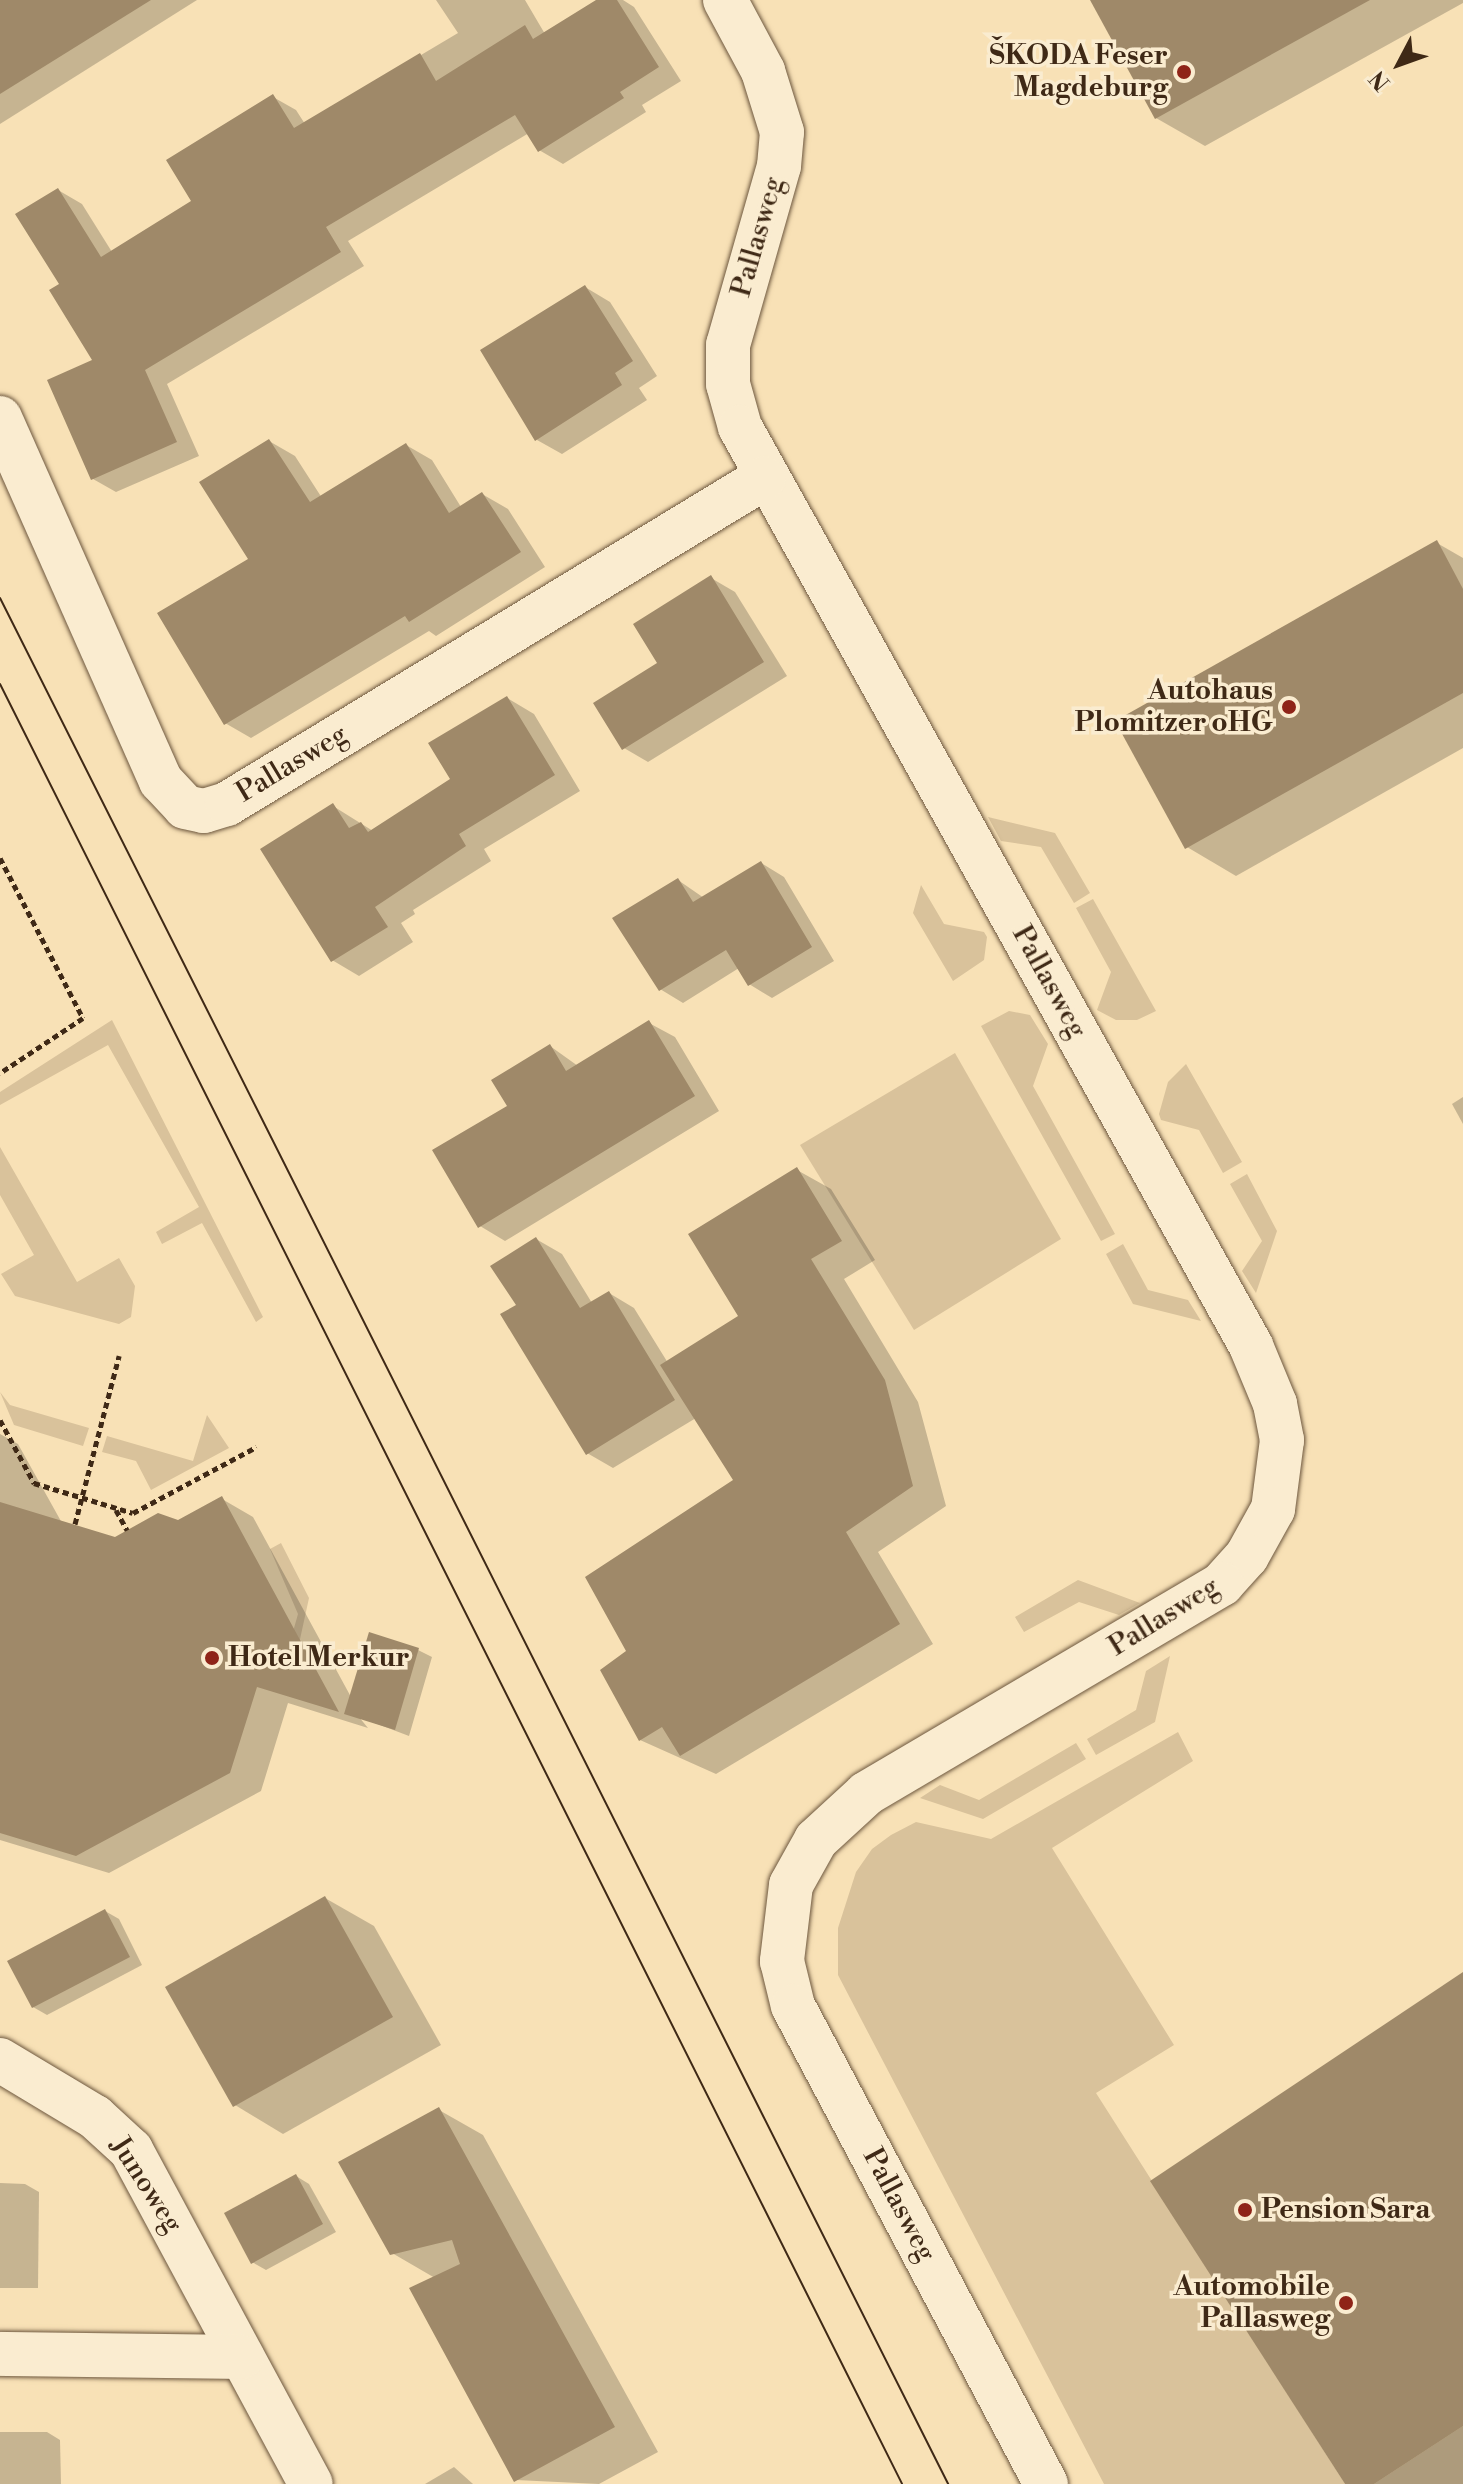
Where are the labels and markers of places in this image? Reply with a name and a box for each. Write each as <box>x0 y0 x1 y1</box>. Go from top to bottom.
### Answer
place label: ŠKODA Feser Magdeburg <box>989 39 1168 105</box>
marker: ŠKODA Feser Magdeburg <box>1175 63 1193 81</box>
place label: Autohaus Plomitzer oHG <box>1075 674 1273 740</box>
marker: Autohaus Plomitzer oHG <box>1280 698 1298 716</box>
place label: Hotel Merkur <box>228 1641 410 1675</box>
marker: Hotel Merkur <box>203 1649 221 1667</box>
place label: Pension Sara <box>1261 2193 1430 2227</box>
marker: Pension Sara <box>1236 2201 1254 2219</box>
place label: Automobile Pallasweg <box>1173 2270 1330 2336</box>
marker: Automobile Pallasweg <box>1337 2294 1355 2312</box>

